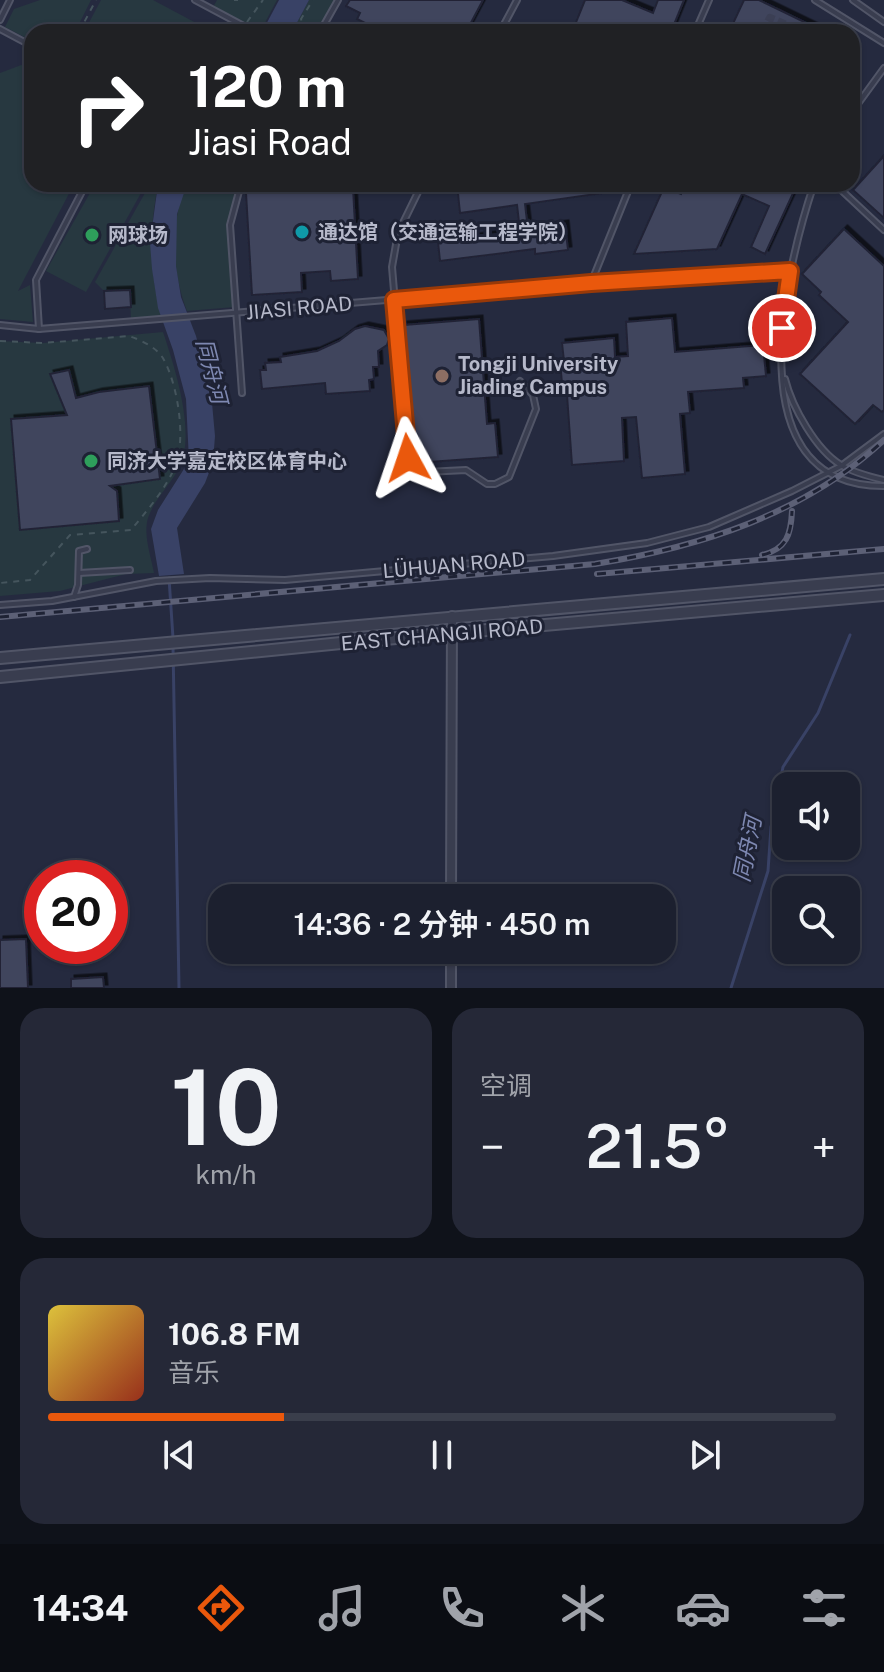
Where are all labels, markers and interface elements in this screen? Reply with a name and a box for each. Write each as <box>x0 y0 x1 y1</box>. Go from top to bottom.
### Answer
text: 120 m <box>188 54 346 120</box>
icon: right <box>56 56 160 160</box>
text: Jiasi Road <box>188 121 352 163</box>
place label: 通达馆（交通运输工程学院） <box>318 220 578 244</box>
place label: 网球场 <box>108 223 168 247</box>
marker: 通达馆（交通运输工程学院） <box>293 223 311 241</box>
marker: 网球场 <box>83 226 101 244</box>
street label: JIASI ROAD <box>245 291 353 325</box>
pin <box>748 294 816 362</box>
icon: arrive <box>760 306 804 350</box>
water label: 同舟河 <box>191 336 234 410</box>
place label: Tongji University Jiading Campus <box>458 352 618 399</box>
marker: Tongji University Jiading Campus <box>433 367 451 385</box>
position arrow <box>366 416 450 500</box>
place label: 同济大学嘉定校区体育中心 <box>107 449 347 473</box>
marker: 同济大学嘉定校区体育中心 <box>82 452 100 470</box>
street label: LÜHUAN ROAD <box>382 546 526 583</box>
street label: EAST CHANGJI ROAD <box>340 614 544 656</box>
map controls <box>772 772 860 964</box>
button: sound <box>772 772 860 860</box>
water label: 同舟河 <box>728 810 767 884</box>
speed limit sign: 20 <box>24 860 128 964</box>
button: search <box>772 876 860 964</box>
text: 14:36 · 2 分钟 · 450 m <box>293 906 591 942</box>
text: 10 <box>170 1046 282 1168</box>
text: 空调 <box>480 1070 532 1101</box>
text: 21.5° <box>586 1111 730 1182</box>
text: − <box>480 1121 504 1173</box>
text: + <box>812 1121 836 1173</box>
text: km/h <box>195 1159 257 1190</box>
text: 106.8 FM <box>168 1316 301 1352</box>
text: 音乐 <box>168 1357 220 1388</box>
icon: previous <box>157 1433 201 1477</box>
icon: pause <box>420 1433 464 1477</box>
icon: next <box>683 1433 727 1477</box>
icon: directions <box>193 1580 249 1636</box>
icon: music <box>314 1580 370 1636</box>
icon: phone <box>434 1580 490 1636</box>
icon: climate <box>555 1580 611 1636</box>
icon: car <box>675 1580 731 1636</box>
icon: filters <box>796 1580 852 1636</box>
text: 14:34 <box>32 1587 128 1629</box>

